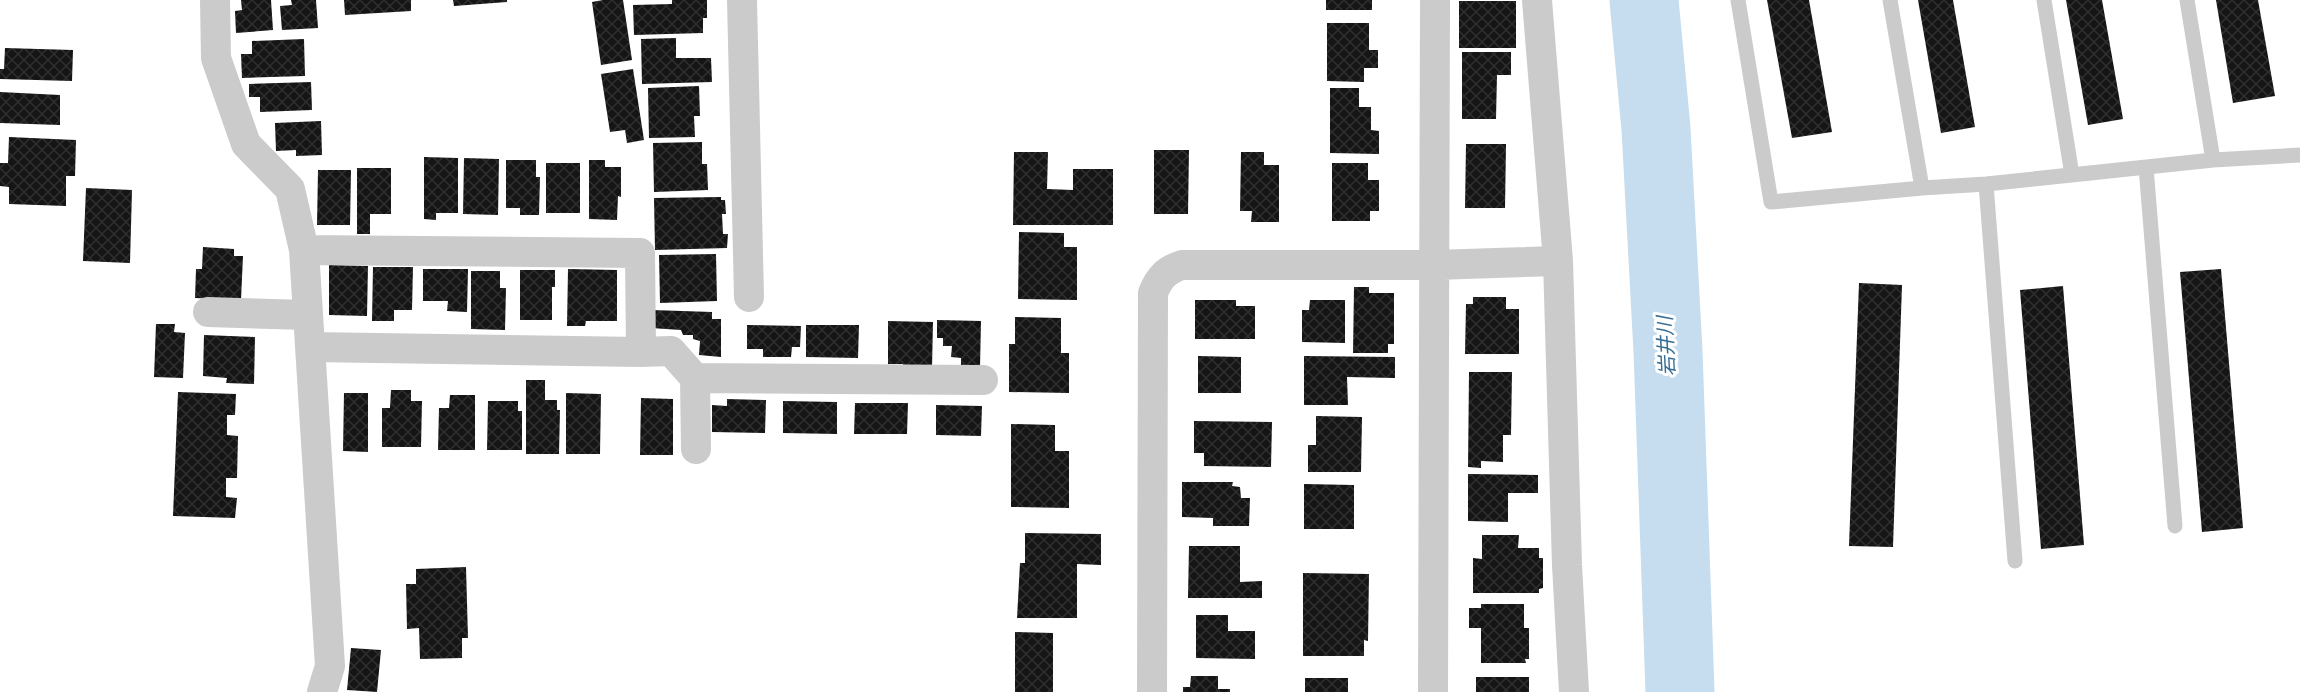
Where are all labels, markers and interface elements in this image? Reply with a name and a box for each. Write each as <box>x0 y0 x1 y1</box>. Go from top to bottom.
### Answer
water label: 岩井川 <box>1651 313 1683 377</box>

